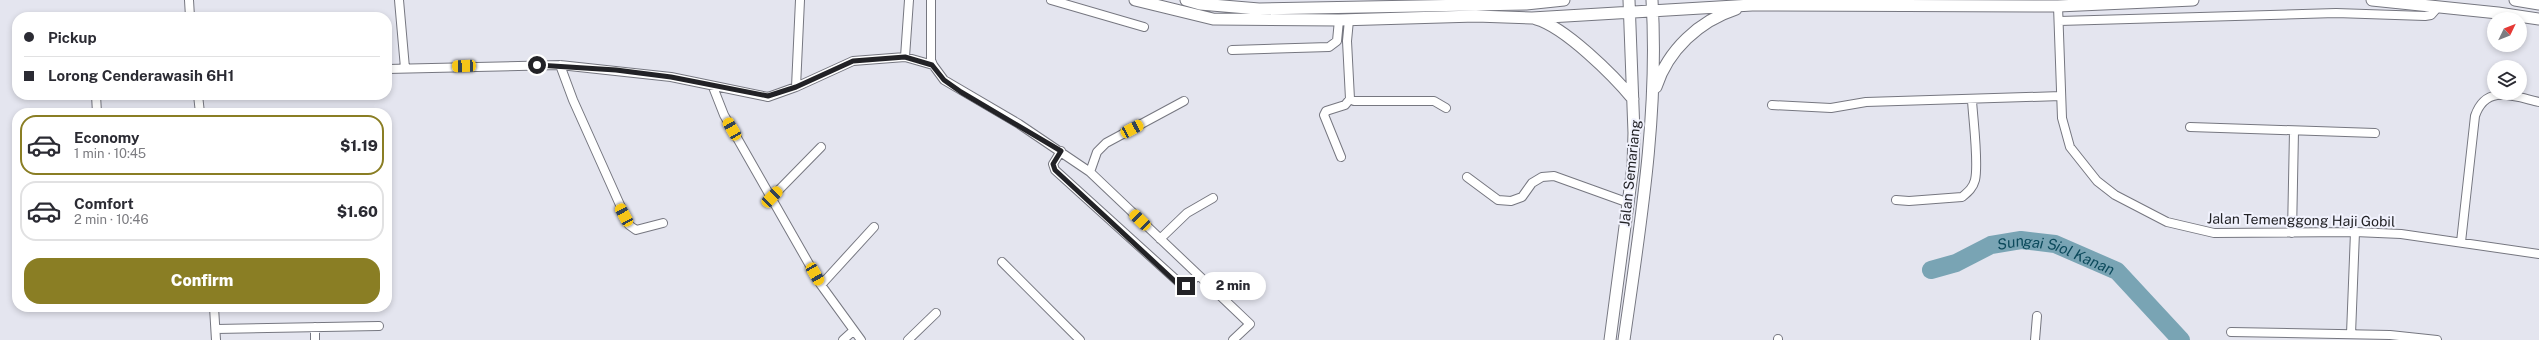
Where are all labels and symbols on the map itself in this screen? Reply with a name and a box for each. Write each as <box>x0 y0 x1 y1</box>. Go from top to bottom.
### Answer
north arrow <box>2487 12 2527 52</box>
route start <box>528 56 546 74</box>
car <box>452 60 476 72</box>
car <box>721 116 743 142</box>
car <box>1119 118 1145 140</box>
street label: Jalan Semariang <box>1616 119 1644 227</box>
car <box>759 184 785 210</box>
car <box>613 202 635 228</box>
car <box>1127 207 1153 233</box>
street label: Jalan Temenggong Haji Gobil <box>2207 210 2395 230</box>
water label: Sungai Siol Kanan <box>1996 231 2118 278</box>
car <box>804 261 826 287</box>
callout: 2 min <box>1200 272 1266 300</box>
route end <box>1177 277 1195 295</box>

